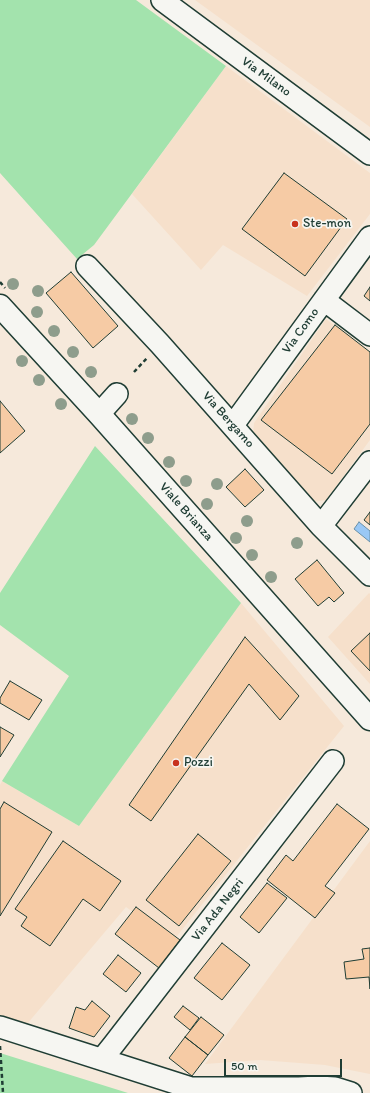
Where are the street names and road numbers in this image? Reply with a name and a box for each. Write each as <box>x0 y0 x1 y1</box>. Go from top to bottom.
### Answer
street label: Via Milano <box>238 54 294 100</box>
street label: Via Como <box>279 305 323 357</box>
street label: Via Bergamo <box>199 389 257 451</box>
street label: Viale Brianza <box>156 480 216 544</box>
street label: Via Ada Negri <box>189 876 247 944</box>

